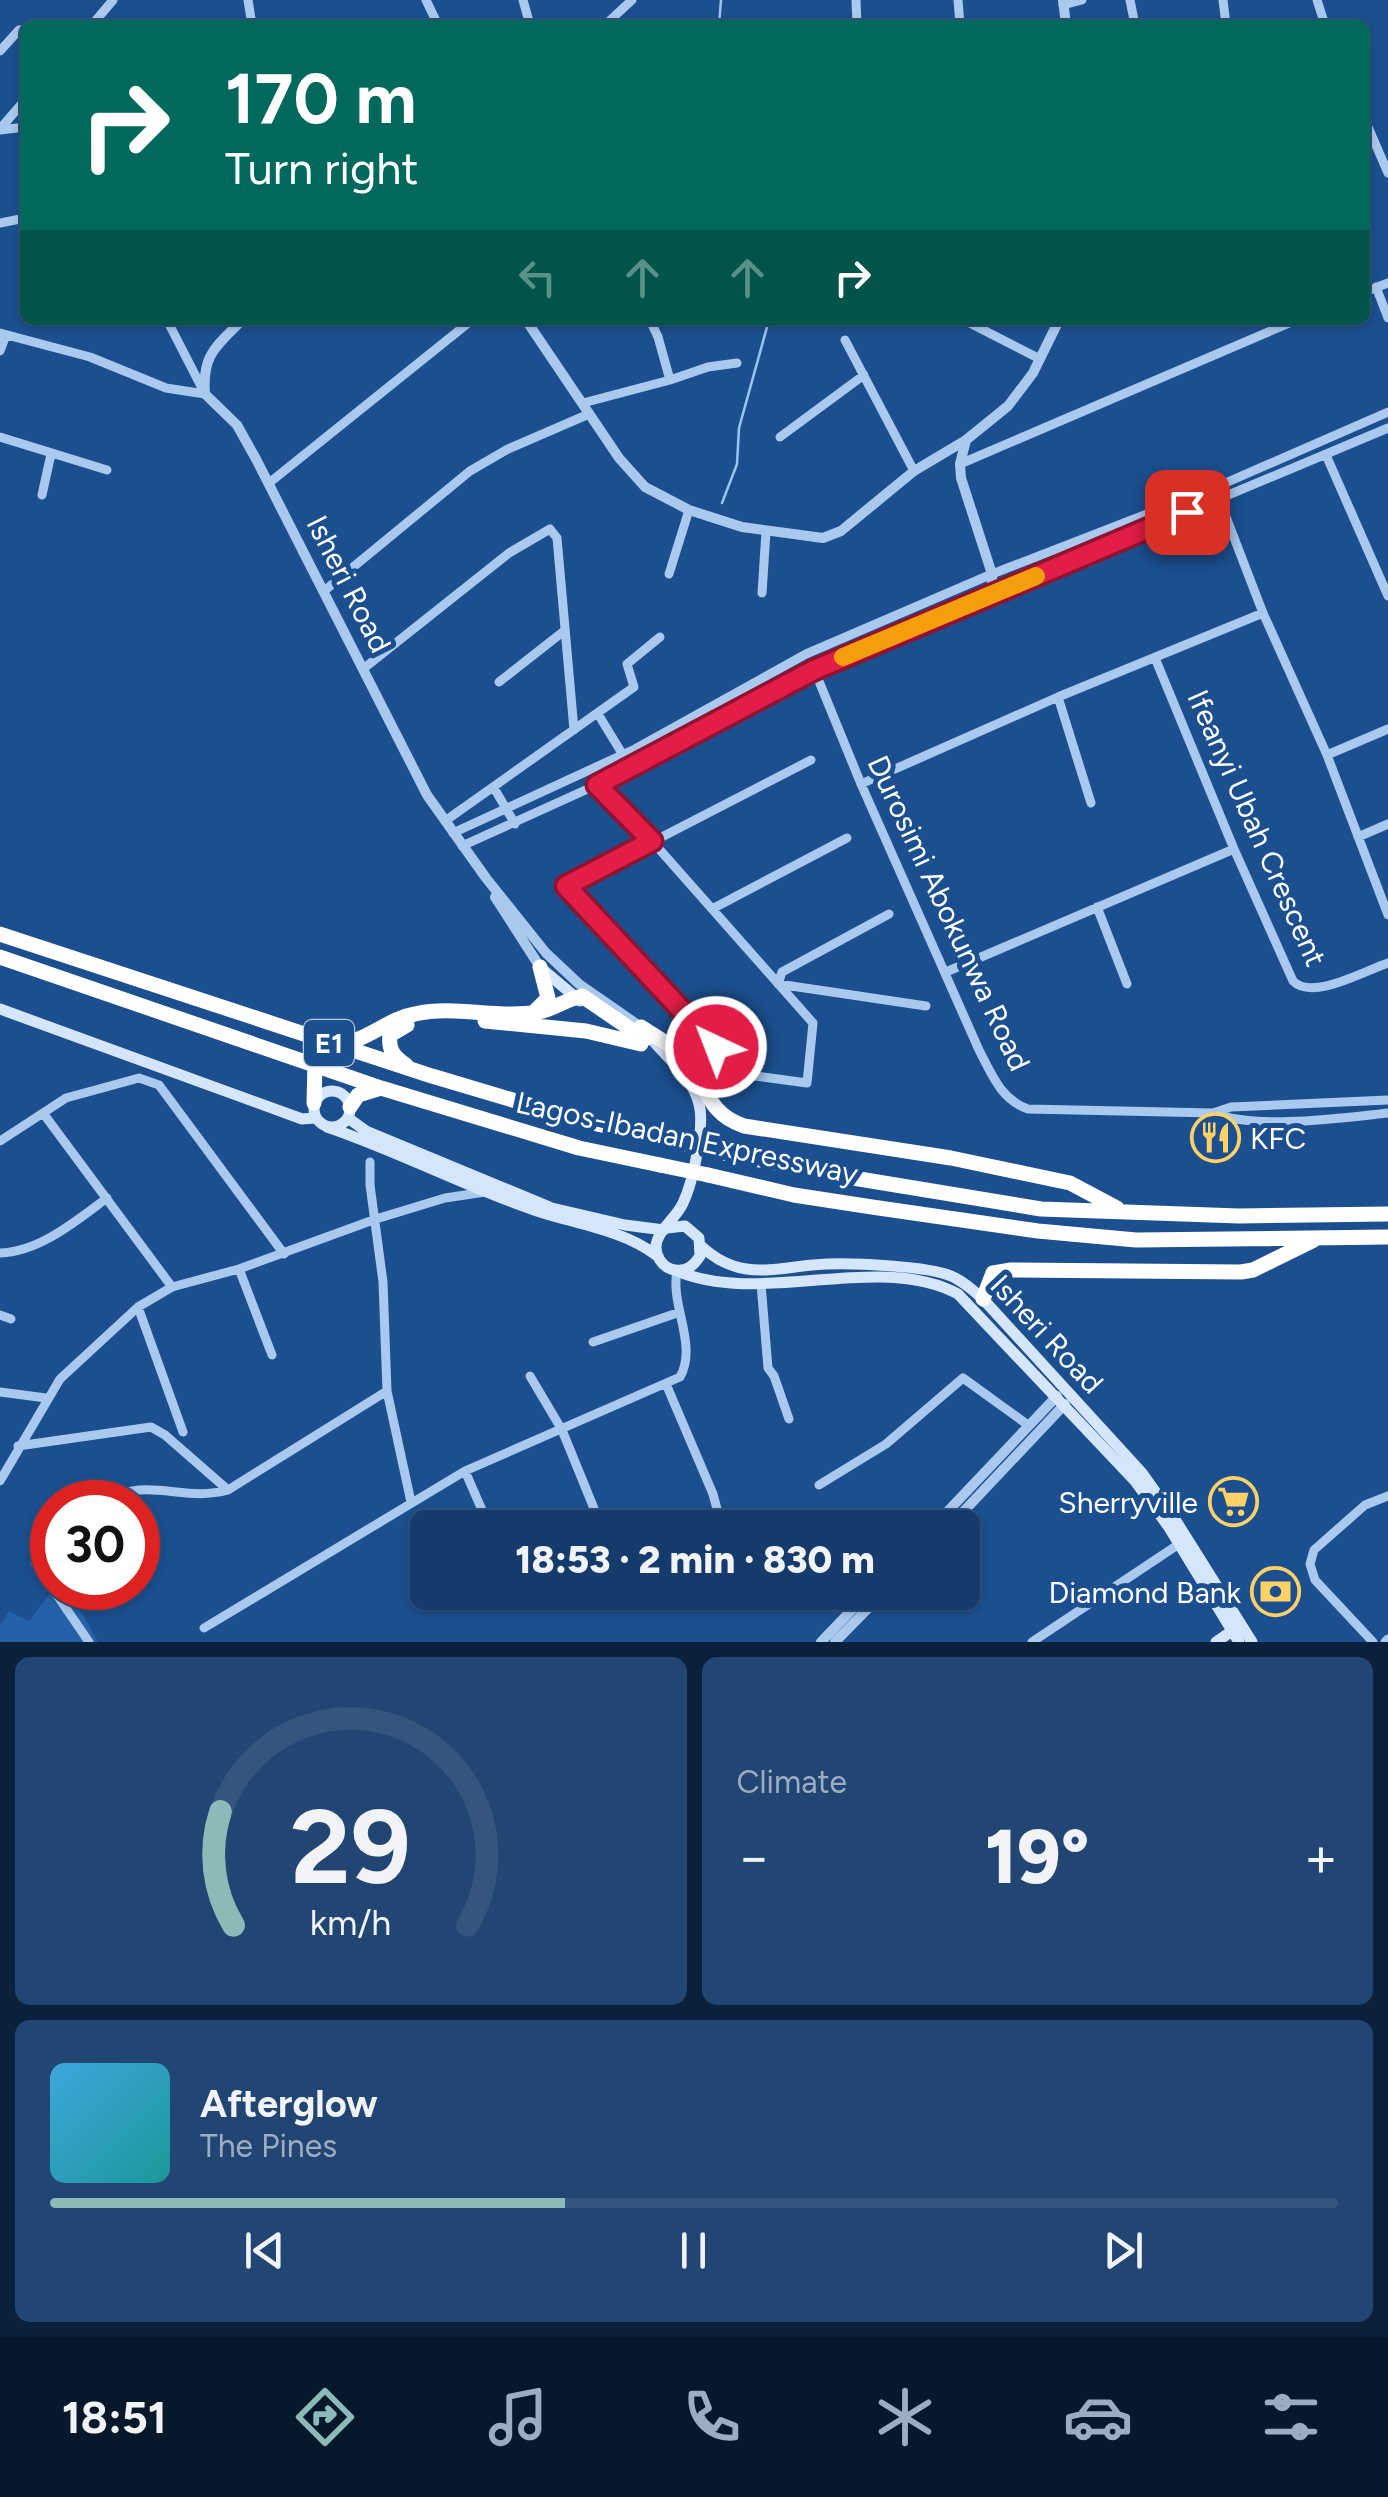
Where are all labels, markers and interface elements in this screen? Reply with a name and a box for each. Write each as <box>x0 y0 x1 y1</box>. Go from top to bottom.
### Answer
text: 170 m <box>225 56 417 141</box>
icon: right <box>60 60 190 190</box>
text: Turn right <box>225 141 418 195</box>
icon: left <box>510 250 565 305</box>
icon: ahead <box>615 250 670 305</box>
icon: ahead <box>720 250 775 305</box>
icon: right <box>825 250 880 305</box>
pin <box>1145 470 1230 555</box>
icon: arrive <box>1160 485 1215 540</box>
street label: Isheri Road <box>299 509 399 659</box>
street label: Ifeanyi Ubah Crescent <box>1179 684 1335 972</box>
street label: Durosimi Abokunwa Road <box>860 749 1038 1077</box>
position arrow <box>664 995 768 1099</box>
road number: E1 <box>304 1020 354 1066</box>
street label: Lagos-Ibadan Expressway <box>513 1084 862 1192</box>
restaurant icon: KFC <box>1189 1112 1241 1164</box>
place label: KFC <box>1250 1120 1306 1157</box>
street label: Isheri Road <box>983 1267 1111 1401</box>
supermarket icon: Sherryville <box>1207 1476 1259 1528</box>
speed limit sign: 30 <box>30 1480 160 1610</box>
place label: Sherryville <box>1058 1484 1198 1521</box>
text: 18:53 · 2 min · 830 m <box>515 1537 875 1583</box>
bank icon: Diamond Bank <box>1250 1566 1302 1618</box>
place label: Diamond Bank <box>1049 1574 1241 1611</box>
text: Climate <box>737 1763 847 1801</box>
text: 29 <box>290 1784 411 1909</box>
text: 19° <box>985 1812 1090 1902</box>
text: − <box>737 1824 771 1890</box>
text: + <box>1304 1824 1338 1890</box>
text: km/h <box>310 1901 392 1944</box>
text: Afterglow <box>200 2081 378 2127</box>
text: The Pines <box>200 2127 337 2165</box>
icon: previous <box>237 2223 292 2278</box>
icon: pause <box>666 2223 721 2278</box>
icon: next <box>1096 2223 1151 2278</box>
icon: directions <box>290 2382 360 2452</box>
icon: music <box>483 2382 553 2452</box>
icon: phone <box>677 2382 747 2452</box>
icon: climate <box>870 2382 940 2452</box>
icon: car <box>1063 2382 1133 2452</box>
icon: filters <box>1256 2382 1326 2452</box>
text: 18:51 <box>62 2390 167 2444</box>

